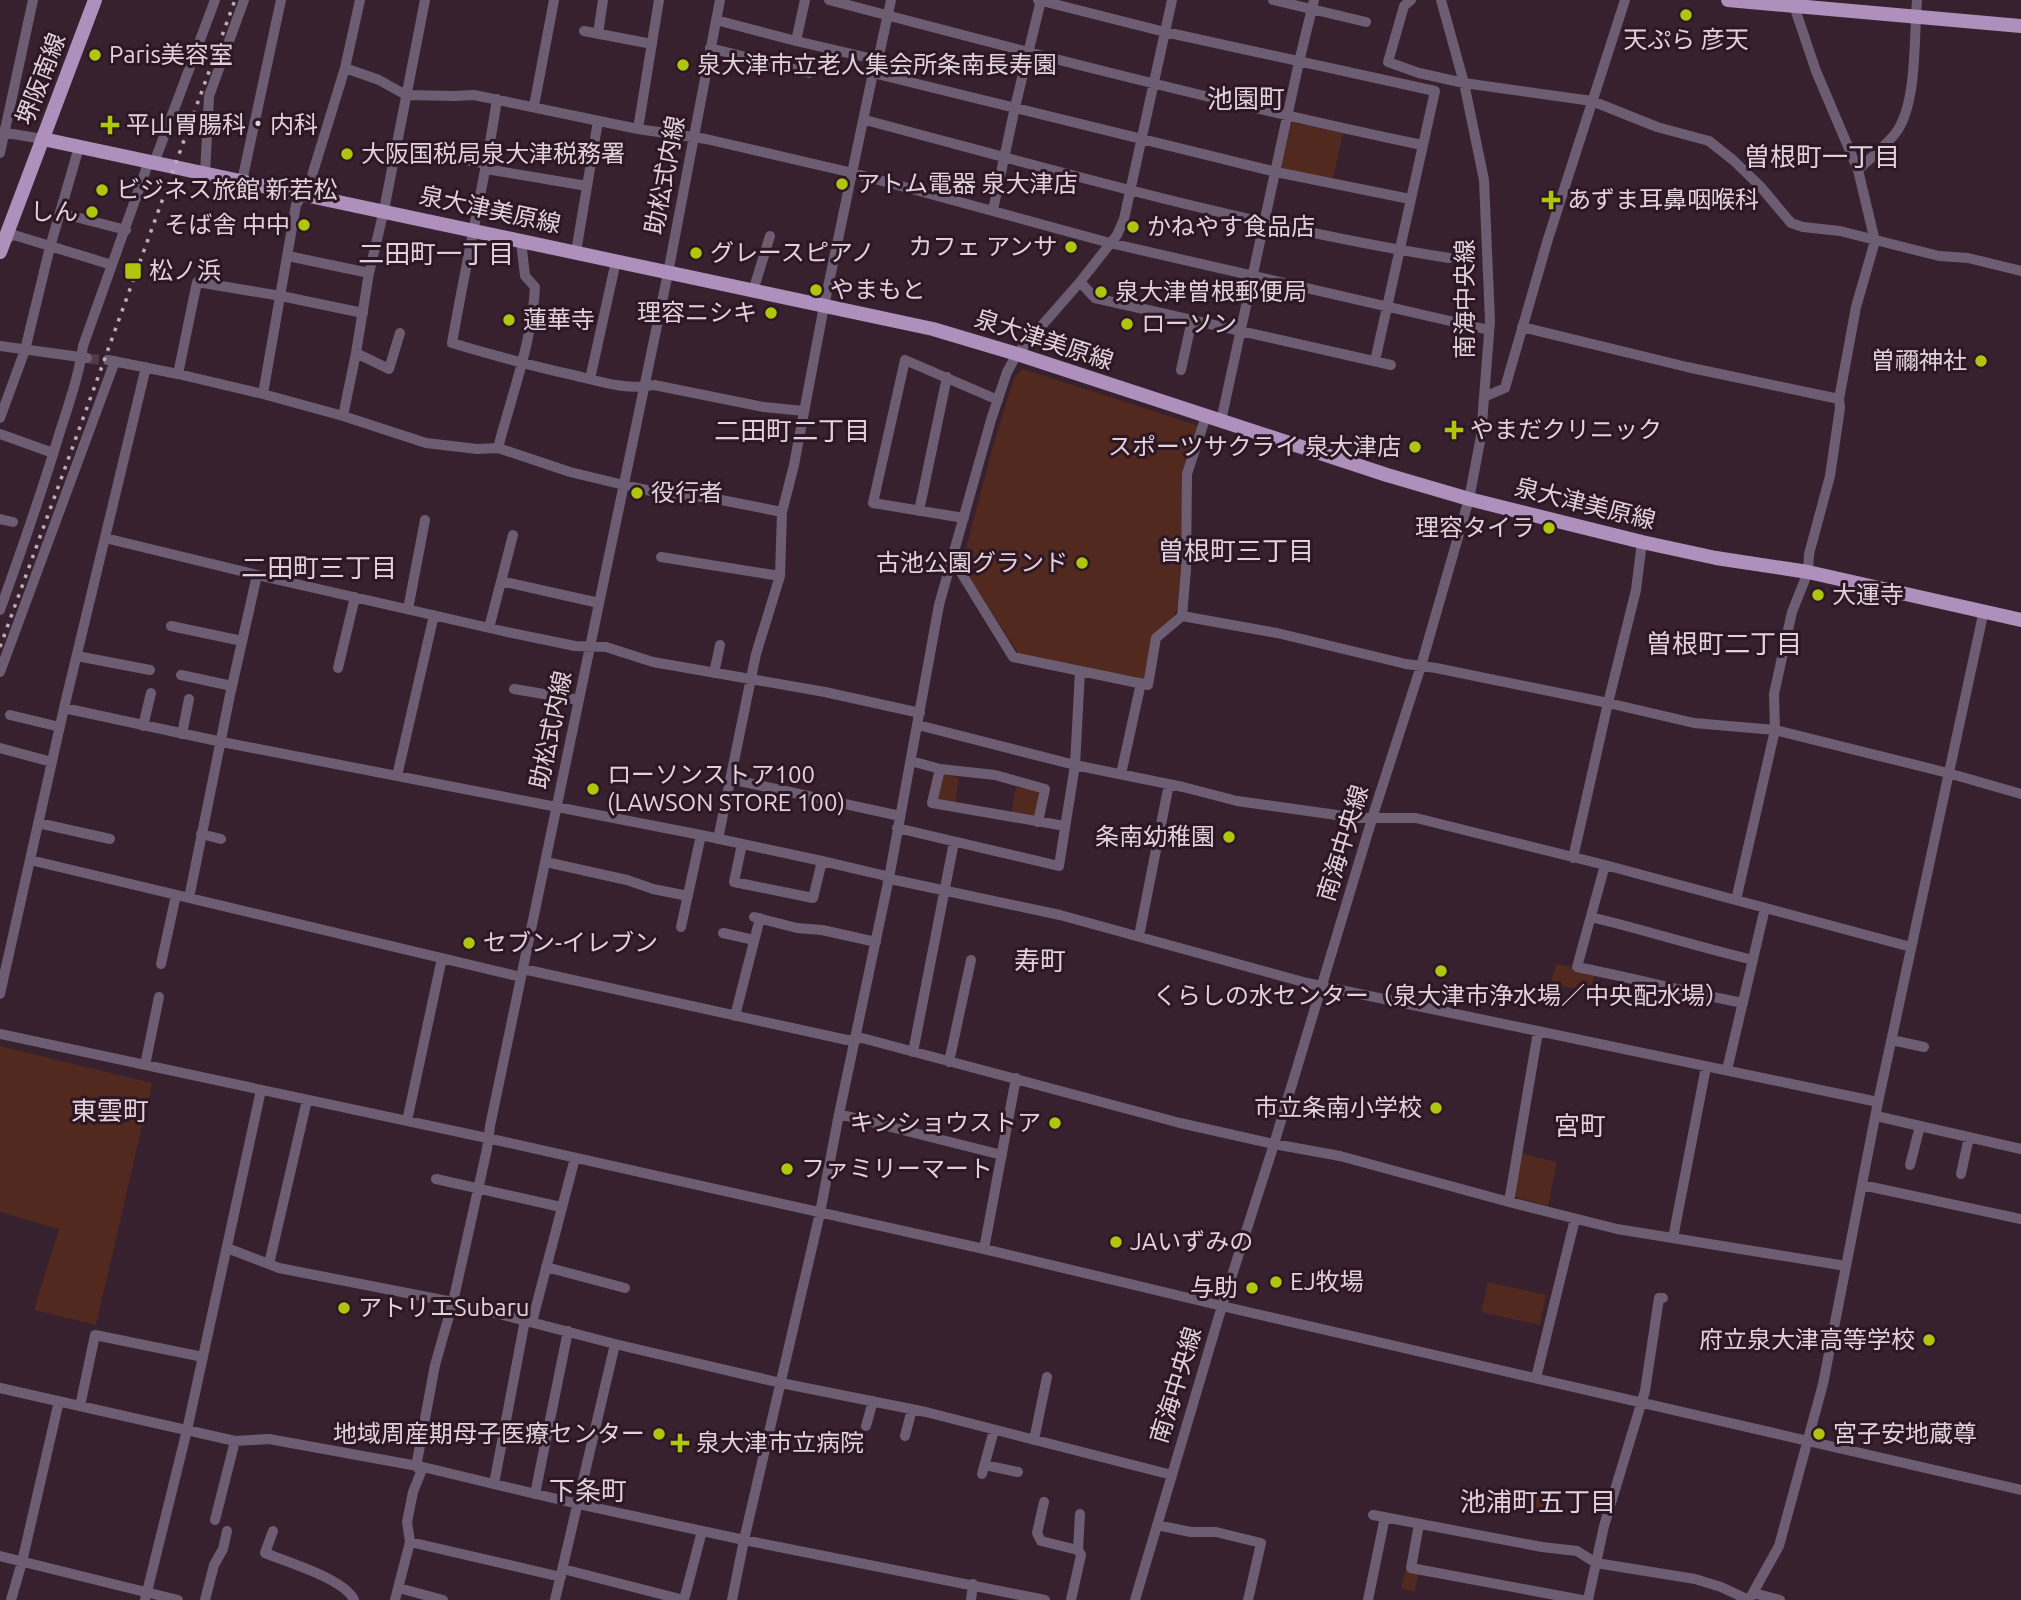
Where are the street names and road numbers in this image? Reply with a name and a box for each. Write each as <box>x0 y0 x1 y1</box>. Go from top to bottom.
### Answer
street label: 堺阪南線 <box>11 29 70 128</box>
street label: 助松式内線 <box>640 113 689 236</box>
street label: 泉大津美原線 <box>417 181 563 238</box>
street label: 南海中央線 <box>1451 239 1478 359</box>
street label: 泉大津美原線 <box>972 304 1117 375</box>
street label: 泉大津美原線 <box>1512 473 1658 534</box>
street label: 助松式内線 <box>525 668 576 791</box>
street label: 南海中央線 <box>1312 782 1373 904</box>
street label: 南海中央線 <box>1145 1324 1206 1446</box>

